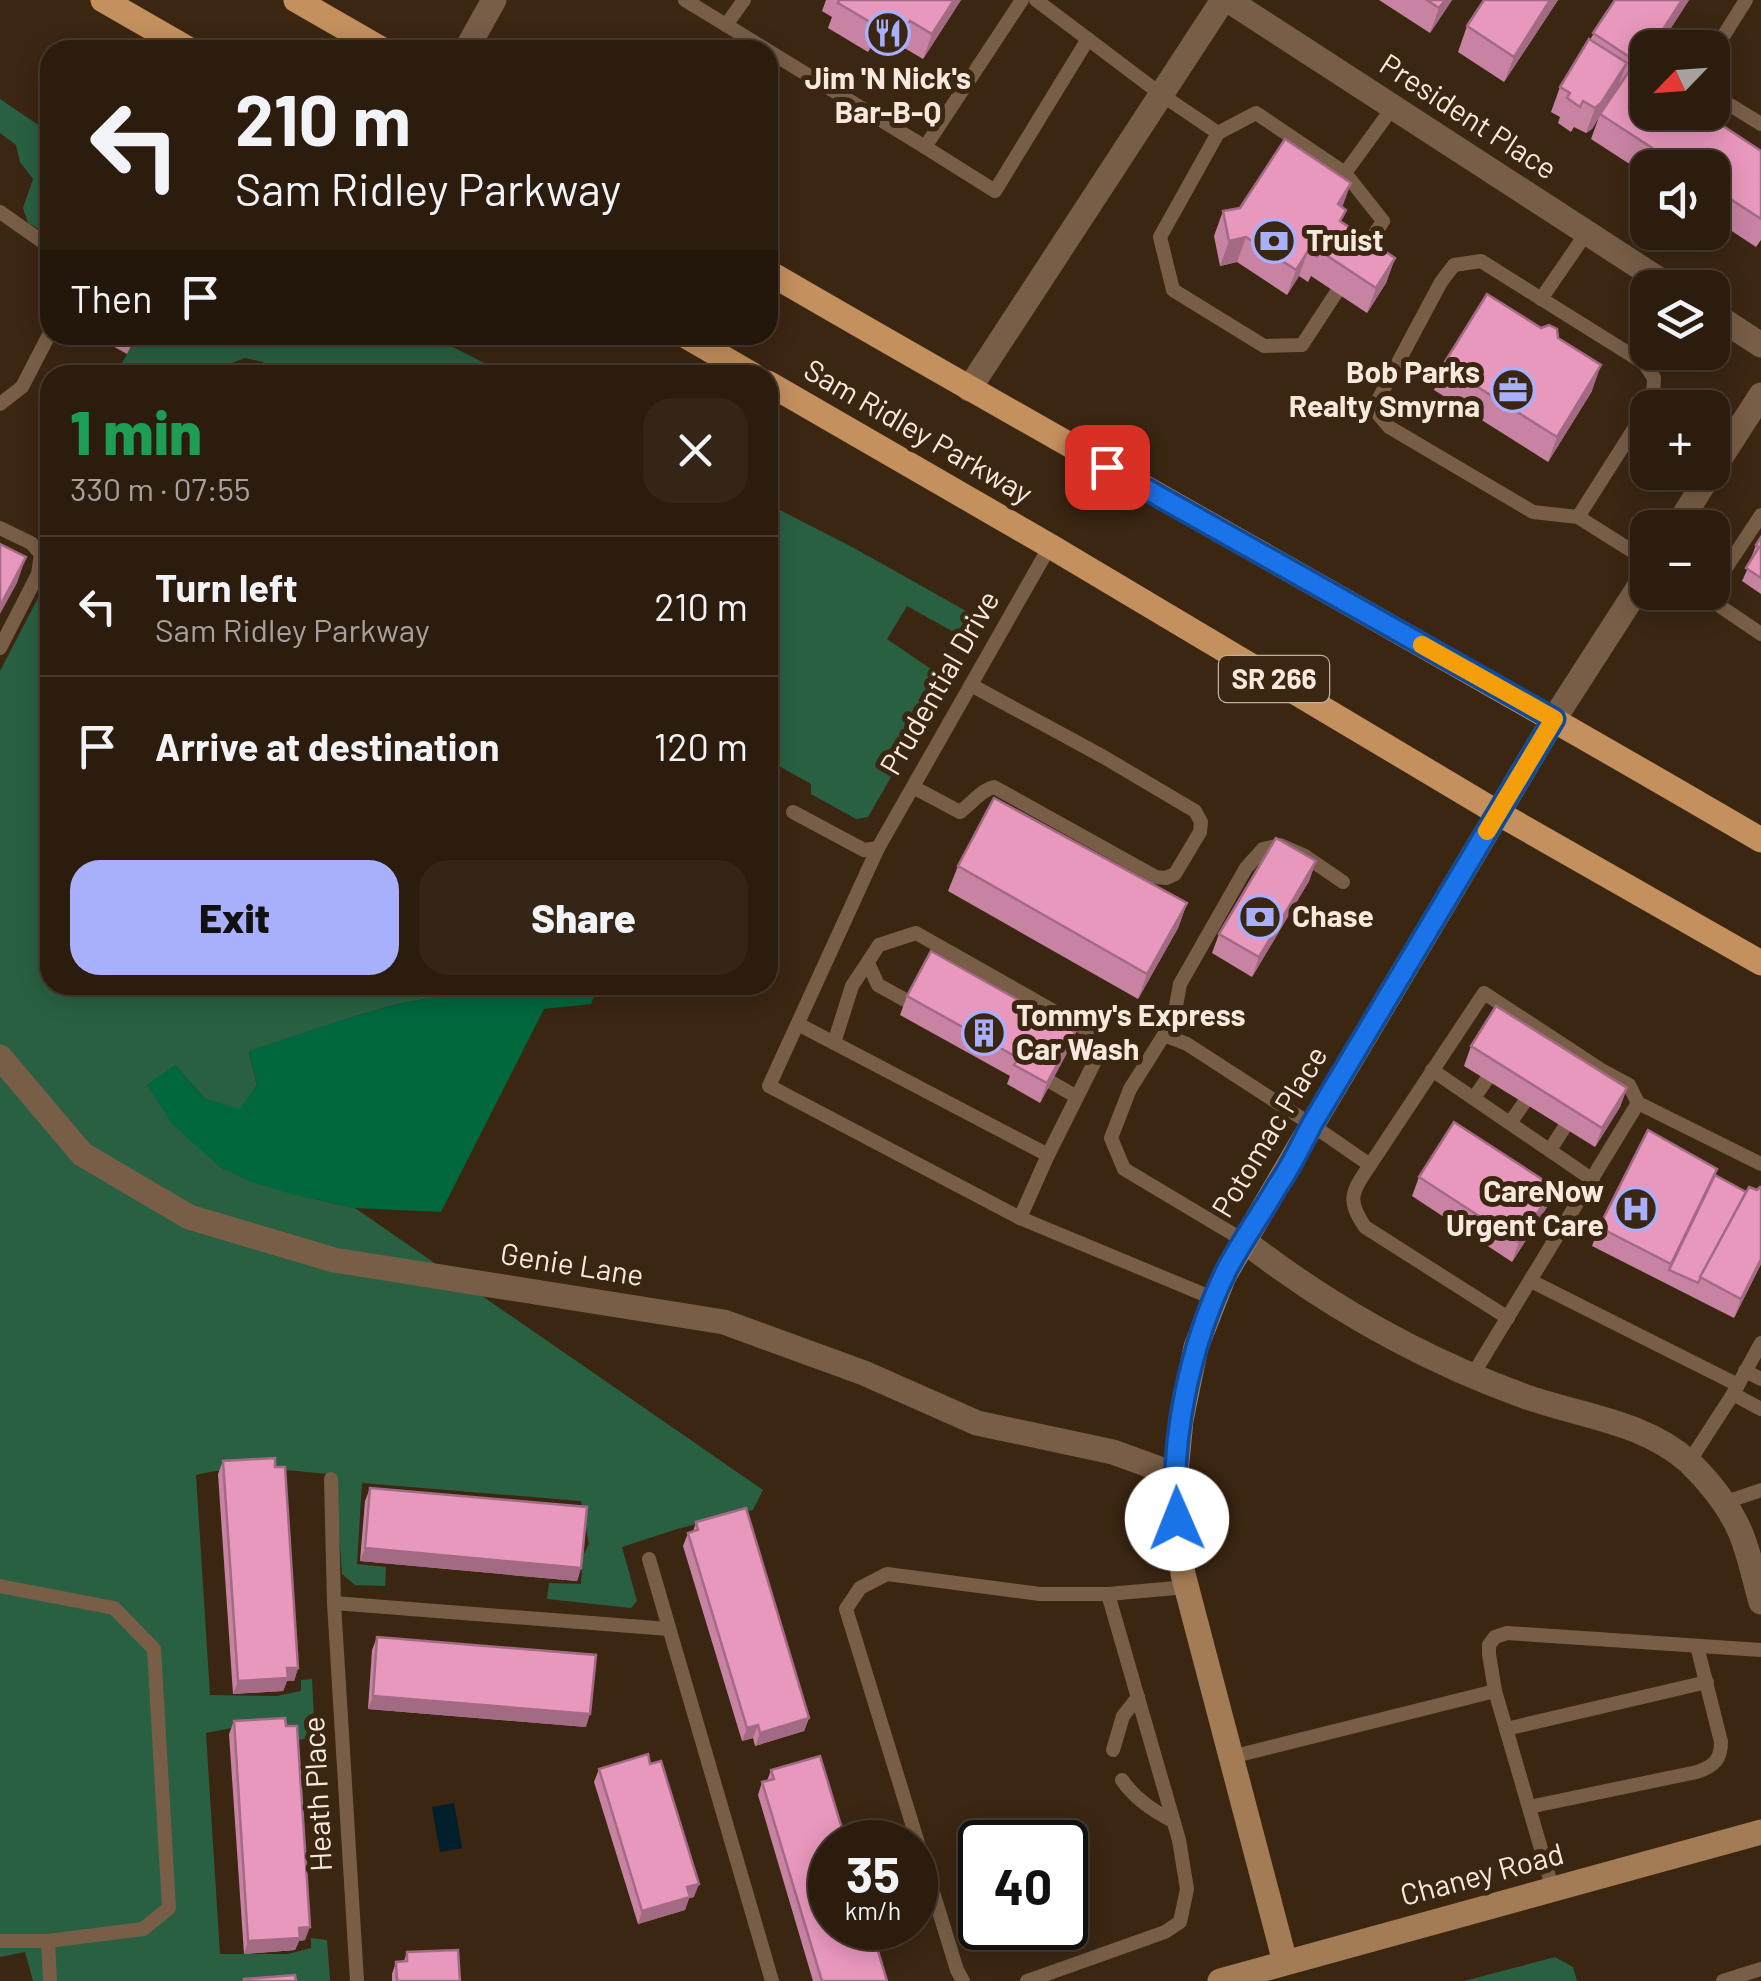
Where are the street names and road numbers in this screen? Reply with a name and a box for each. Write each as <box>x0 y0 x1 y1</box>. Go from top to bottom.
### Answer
street label: President Place <box>1374 45 1564 186</box>
street label: Sam Ridley Parkway <box>798 350 1040 510</box>
street label: Prudential Drive <box>871 583 1006 781</box>
road number: SR 266 <box>1219 656 1329 702</box>
street label: Potomac Place <box>1203 1039 1334 1223</box>
street label: Genie Lane <box>498 1234 646 1292</box>
street label: Heath Place <box>294 1716 338 1873</box>
street label: Chaney Road <box>1396 1834 1567 1912</box>

